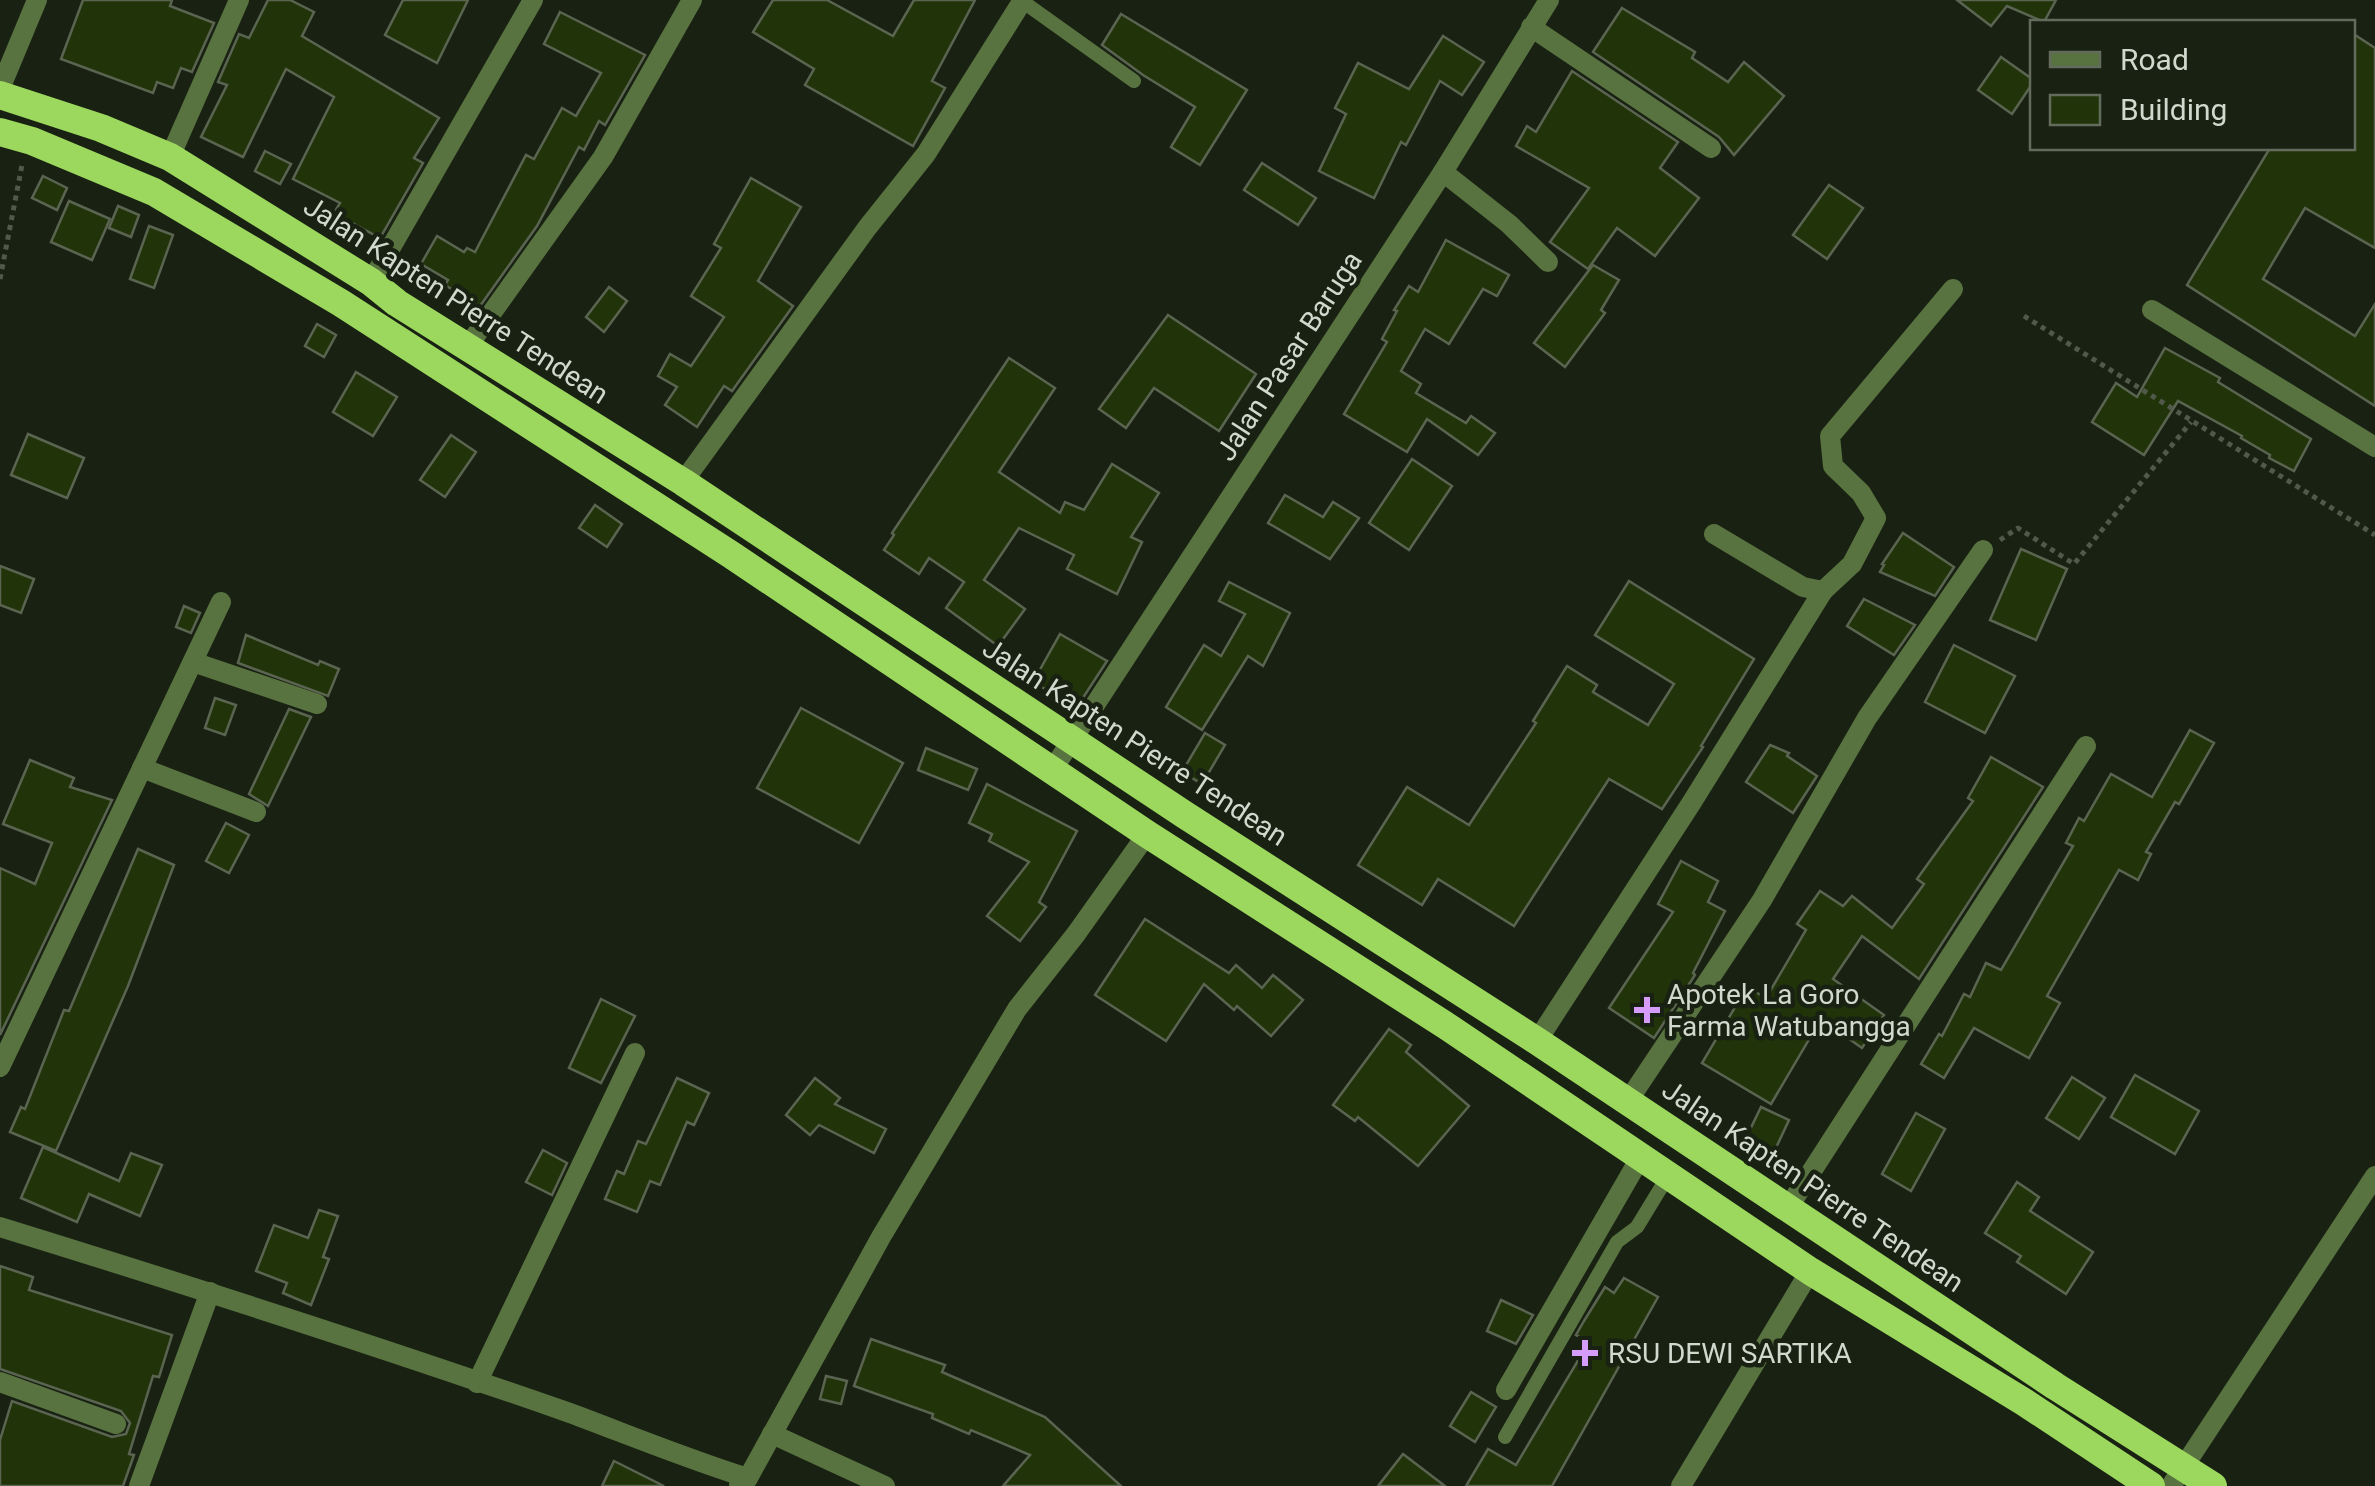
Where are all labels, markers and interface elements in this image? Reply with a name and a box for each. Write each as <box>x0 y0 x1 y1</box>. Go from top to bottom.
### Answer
legend <box>2030 20 2355 150</box>
text: Road <box>2120 42 2189 77</box>
text: Building <box>2120 92 2227 127</box>
street label: Jalan Kapten Pierre Tendean <box>298 189 614 411</box>
street label: Jalan Pasar Baruga <box>1209 245 1369 467</box>
street label: Jalan Kapten Pierre Tendean <box>977 631 1293 853</box>
place label: Apotek La Goro Farma Watubangga <box>1667 978 1911 1043</box>
marker: Apotek La Goro Farma Watubangga <box>1636 999 1658 1021</box>
street label: Jalan Kapten Pierre Tendean <box>1656 1073 1970 1299</box>
place label: RSU DEWI SARTIKA <box>1608 1337 1852 1370</box>
marker: RSU DEWI SARTIKA <box>1572 1340 1598 1366</box>

